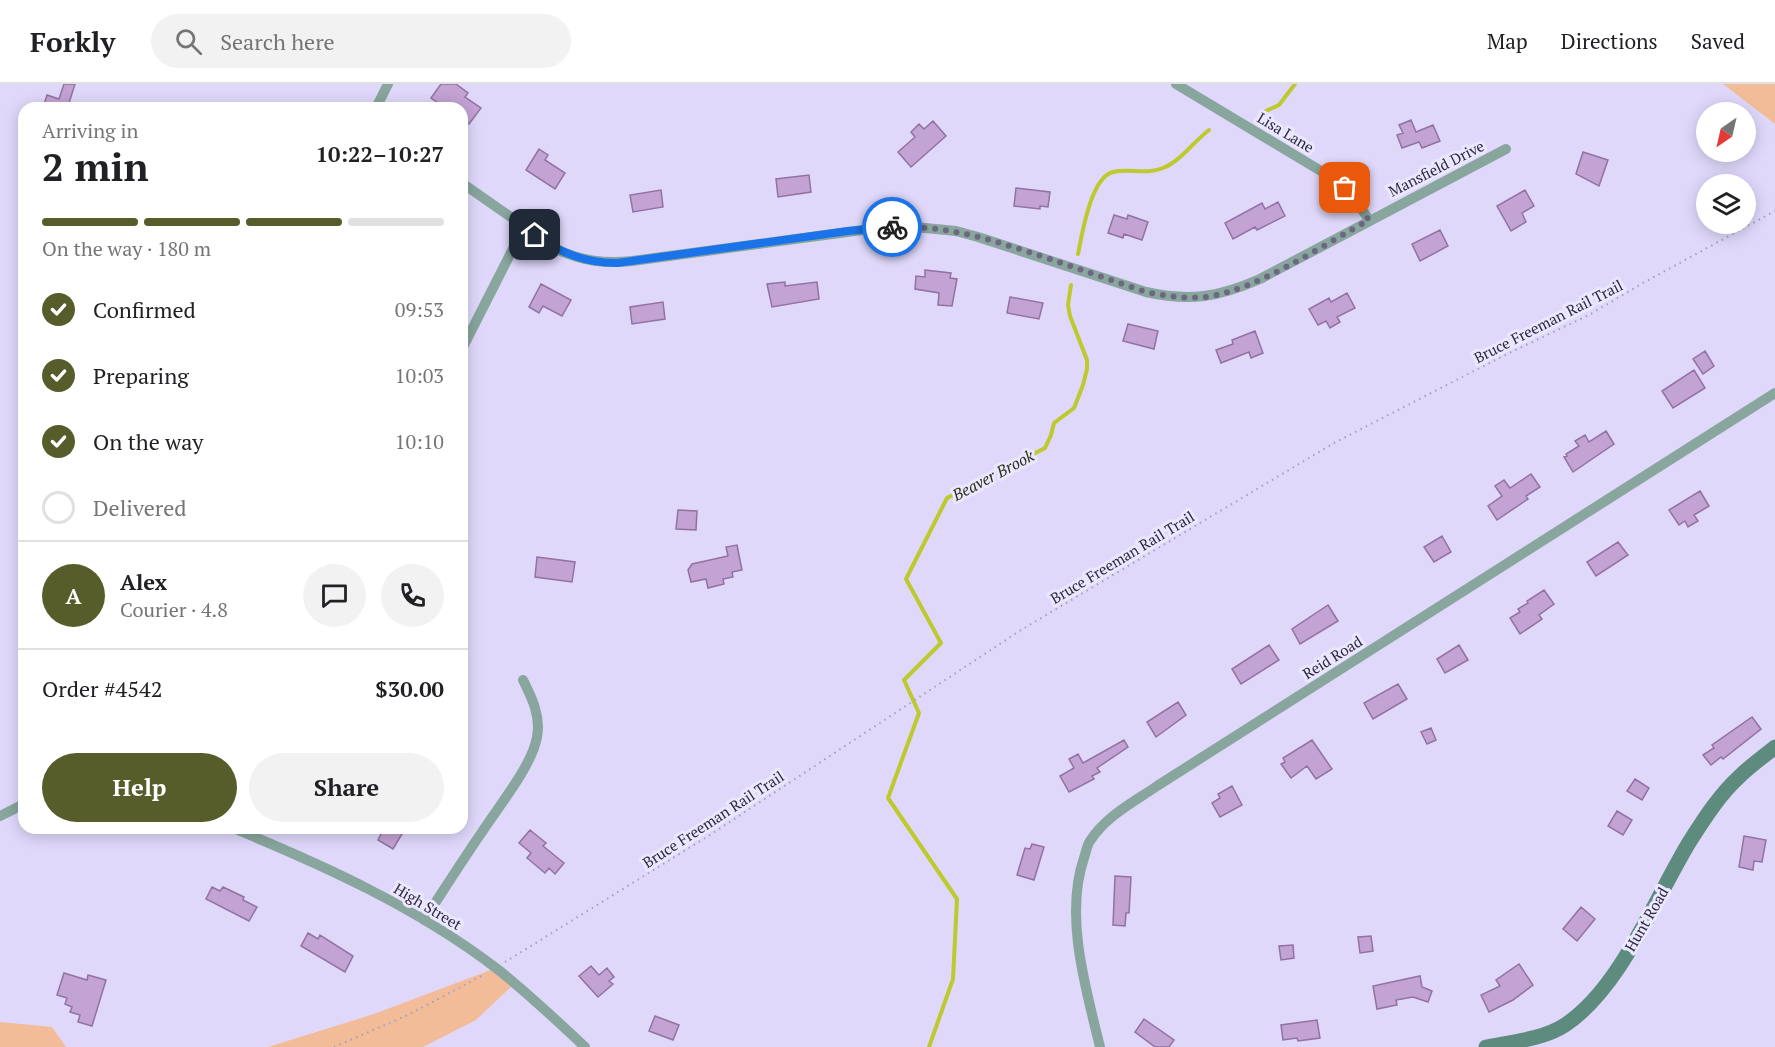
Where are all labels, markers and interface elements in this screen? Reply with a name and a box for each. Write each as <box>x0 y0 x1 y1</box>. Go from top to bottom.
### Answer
search box <box>151 14 571 68</box>
text: Forkly <box>30 23 115 60</box>
icon: search <box>172 25 205 58</box>
text: Search here <box>220 27 335 56</box>
text: Map <box>1487 27 1528 55</box>
text: Directions <box>1561 27 1658 55</box>
text: Saved <box>1691 27 1745 55</box>
north arrow <box>1696 102 1756 162</box>
map controls <box>1696 102 1756 234</box>
street label: Lisa Lane <box>1254 107 1318 157</box>
text: Arriving in <box>42 117 138 144</box>
street label: Mansfield Drive <box>1385 135 1487 201</box>
text: 10:22–10:27 <box>316 139 444 168</box>
text: 2 min <box>42 140 149 192</box>
pin <box>1319 162 1370 213</box>
icon: bag <box>1328 171 1361 204</box>
button: layers <box>1696 174 1756 234</box>
courier <box>862 197 922 257</box>
pin <box>509 209 560 260</box>
icon: bike <box>876 211 909 244</box>
icon: home <box>518 218 551 251</box>
text: On the way · 180 m <box>42 235 211 262</box>
street label: Bruce Freeman Rail Trail <box>1470 275 1626 367</box>
icon: check <box>42 293 75 326</box>
text: Confirmed <box>93 295 196 324</box>
text: 09:53 <box>395 296 444 323</box>
icon: check <box>42 359 75 392</box>
text: Preparing <box>93 361 189 390</box>
text: 10:03 <box>395 362 444 389</box>
icon: check <box>42 425 75 458</box>
text: On the way <box>93 427 203 456</box>
text: 10:10 <box>395 428 444 455</box>
water label: Beaver Brook <box>947 444 1038 506</box>
text: Delivered <box>93 493 186 522</box>
street label: Bruce Freeman Rail Trail <box>1046 506 1198 608</box>
button: chat <box>303 564 366 627</box>
button: phone <box>381 564 444 627</box>
text: Alex <box>120 567 167 596</box>
text: A <box>65 581 82 610</box>
text: Courier · 4.8 <box>120 596 228 623</box>
street label: Reid Road <box>1298 631 1366 683</box>
text: Order #4542 <box>42 674 162 703</box>
text: $30.00 <box>375 674 444 703</box>
button: Help <box>42 753 237 822</box>
button: Share <box>249 753 444 822</box>
street label: Bruce Freeman Rail Trail <box>639 766 787 872</box>
street label: High Street <box>390 878 466 934</box>
street label: Hunt Road <box>1620 883 1672 955</box>

